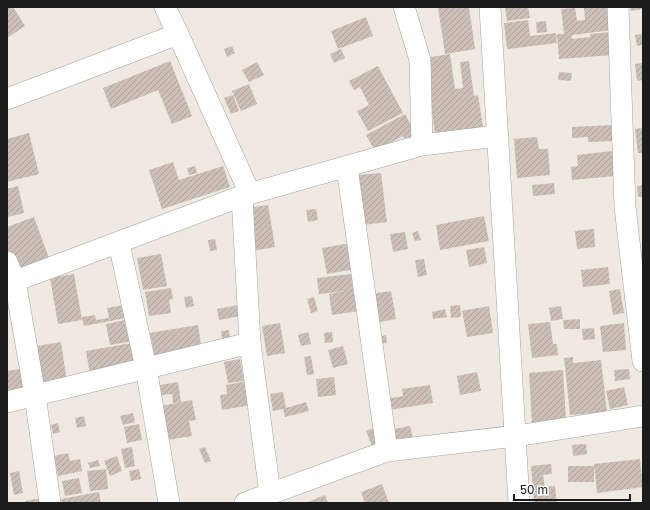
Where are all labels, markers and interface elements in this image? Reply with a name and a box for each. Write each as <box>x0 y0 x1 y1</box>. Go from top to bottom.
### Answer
scale bar <box>514 476 630 502</box>
text: 50 m <box>520 482 548 497</box>

